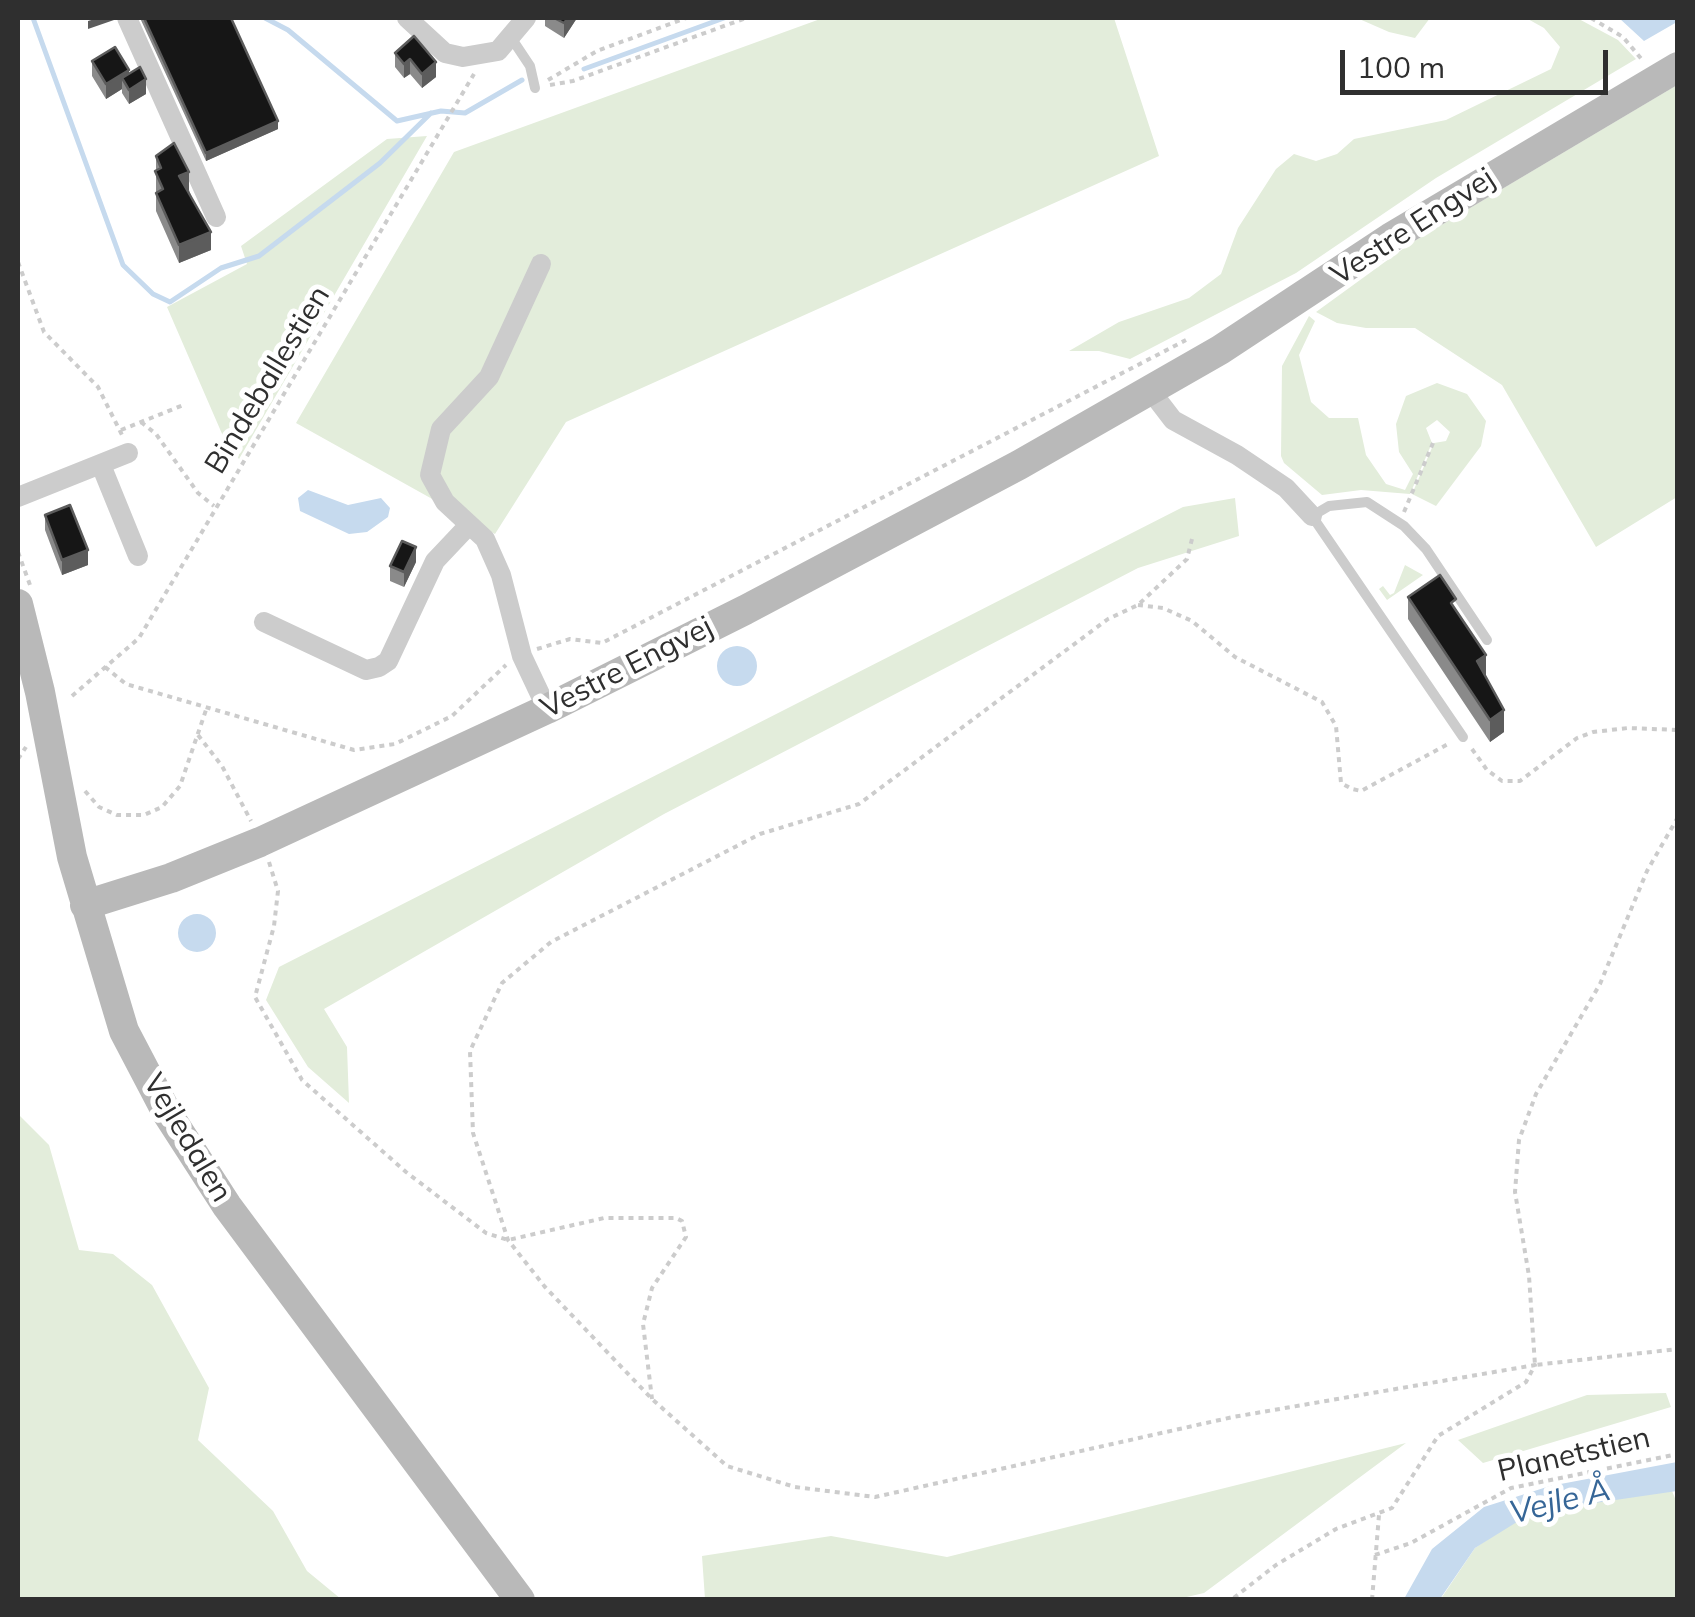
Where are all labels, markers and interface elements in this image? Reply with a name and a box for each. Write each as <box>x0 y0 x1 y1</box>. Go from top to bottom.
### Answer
scale bar <box>1345 30 1612 92</box>
text: 100 m <box>1357 48 1445 86</box>
street label: Vestre Engvej <box>1324 161 1502 293</box>
street label: Bindeballestien <box>198 280 338 480</box>
street label: Vestre Engvej <box>535 609 719 727</box>
street label: Vejledalen <box>135 1067 239 1209</box>
street label: Planetstien <box>1494 1420 1654 1490</box>
water label: Vejle Å <box>1506 1471 1614 1533</box>

